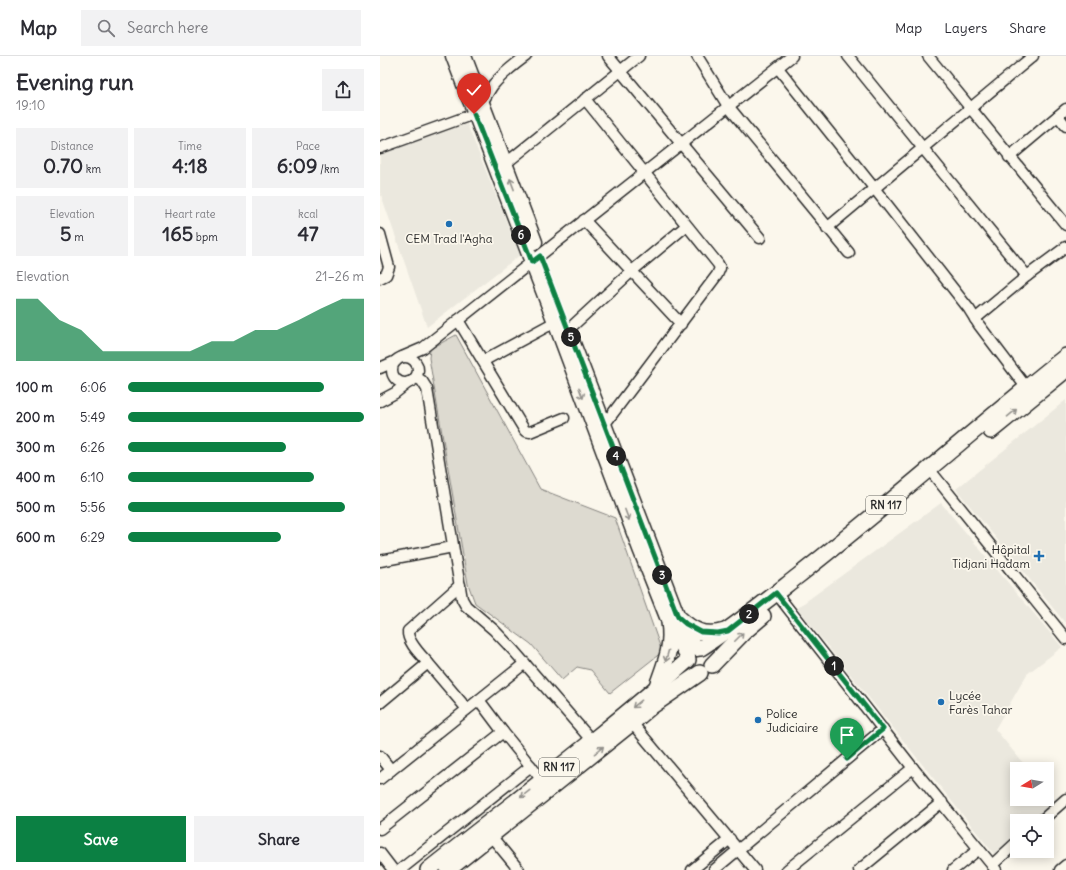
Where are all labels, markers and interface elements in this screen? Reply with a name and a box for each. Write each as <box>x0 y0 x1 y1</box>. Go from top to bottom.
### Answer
search box <box>81 10 361 46</box>
text: Map <box>20 16 57 40</box>
icon: search <box>95 17 117 39</box>
text: Search here <box>127 18 208 37</box>
text: Map <box>895 19 922 37</box>
text: Layers <box>944 19 987 37</box>
text: Share <box>1009 19 1046 37</box>
text: Evening run <box>16 68 134 96</box>
button: share <box>322 69 364 111</box>
pin <box>457 73 491 114</box>
icon: check <box>463 79 485 101</box>
text: 19:10 <box>16 97 45 114</box>
text: Distance <box>51 139 93 153</box>
text: Time <box>178 139 202 153</box>
text: Pace <box>296 139 320 153</box>
text: 0.70 <box>43 153 83 178</box>
text: 4:18 <box>172 153 208 178</box>
text: 6:09 <box>277 153 317 178</box>
text: km <box>83 162 101 176</box>
text: /km <box>317 162 339 176</box>
one-way arrow <box>508 178 516 190</box>
text: Elevation <box>49 207 95 221</box>
text: Heart rate <box>164 207 216 221</box>
text: kcal <box>298 207 318 221</box>
marker: CEM Trad l'Agha <box>444 219 454 229</box>
text: 5 <box>60 221 72 246</box>
text: 165 <box>162 221 193 246</box>
text: 47 <box>297 221 319 246</box>
pin: 6 <box>511 225 531 245</box>
text: 6 <box>518 228 524 242</box>
text: m <box>72 230 84 244</box>
text: bpm <box>193 230 218 244</box>
place label: CEM Trad l'Agha <box>405 231 493 246</box>
text: Elevation <box>16 268 69 285</box>
text: 21–26 m <box>315 268 364 285</box>
pin: 5 <box>561 327 581 347</box>
text: 5 <box>568 330 574 344</box>
text: 100 m <box>16 379 53 396</box>
text: 6:06 <box>80 379 107 396</box>
one-way arrow <box>578 387 586 399</box>
one-way arrow <box>1007 408 1018 417</box>
text: 200 m <box>16 409 55 426</box>
text: 5:49 <box>80 409 105 426</box>
text: 300 m <box>16 439 55 456</box>
text: 6:26 <box>80 439 105 456</box>
pin: 4 <box>606 446 626 466</box>
text: 4 <box>613 449 619 463</box>
text: 400 m <box>16 469 55 486</box>
text: 6:10 <box>80 469 104 486</box>
road number: RN 117 <box>866 496 906 514</box>
text: 500 m <box>16 499 55 516</box>
text: 5:56 <box>80 499 105 516</box>
one-way arrow <box>624 509 631 522</box>
text: 600 m <box>16 529 55 546</box>
text: 6:29 <box>80 529 105 546</box>
place label: Hôpital Tidjani Hadam <box>952 542 1030 571</box>
marker: Hôpital Tidjani Hadam <box>1033 550 1045 562</box>
pin: 3 <box>652 565 672 585</box>
text: 3 <box>659 568 665 582</box>
pin: 2 <box>739 604 759 624</box>
text: 2 <box>746 607 752 621</box>
one-way arrow <box>734 632 744 642</box>
one-way arrow <box>663 649 670 662</box>
pin: 1 <box>824 656 844 676</box>
text: 1 <box>832 659 836 673</box>
place label: Lycée Farès Tahar <box>949 688 1013 717</box>
marker: Lycée Farès Tahar <box>936 697 946 707</box>
one-way arrow <box>632 699 642 708</box>
place label: Police Judiciaire <box>766 706 818 735</box>
marker: Police Judiciaire <box>753 715 763 725</box>
pin <box>830 718 864 759</box>
icon: arrive <box>836 724 858 746</box>
one-way arrow <box>593 745 604 754</box>
road number: RN 117 <box>539 758 579 776</box>
north arrow <box>1010 762 1054 806</box>
map controls <box>1010 762 1054 858</box>
one-way arrow <box>519 789 530 798</box>
button: locate <box>1010 814 1054 858</box>
button: Save <box>16 816 186 862</box>
button: Share <box>194 816 364 862</box>

